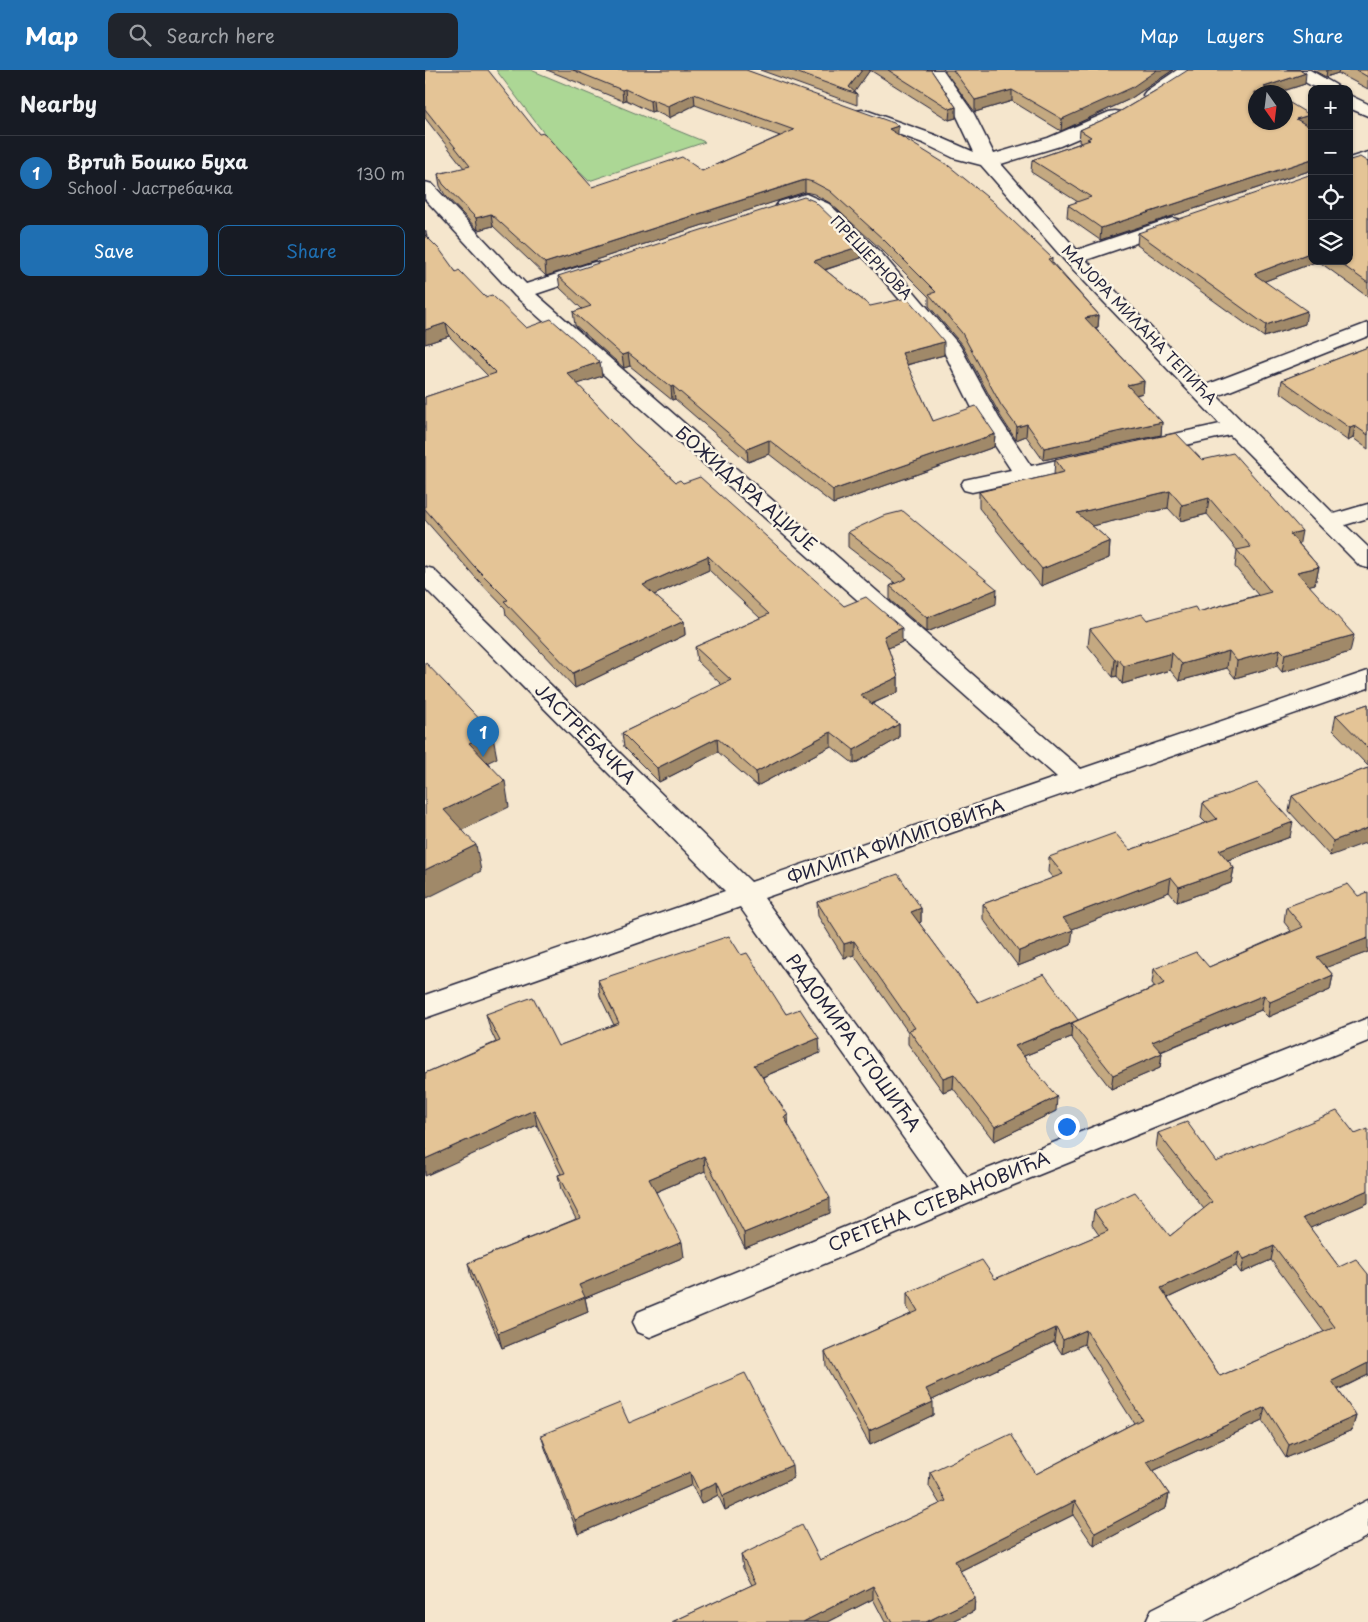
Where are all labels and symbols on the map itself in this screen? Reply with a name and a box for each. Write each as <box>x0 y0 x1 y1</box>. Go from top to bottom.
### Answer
north arrow <box>1248 85 1293 130</box>
street label: ПРЕШЕРНОВА <box>826 210 918 304</box>
street label: МАЈОРА МИЛАНА ТЕПИЋА <box>1057 239 1223 409</box>
street label: БОЖИДАРА АЏИЈЕ <box>670 419 824 557</box>
street label: ЈАСТРЕБАЧКА <box>529 676 643 790</box>
pin: 1 <box>467 716 499 757</box>
street label: ФИЛИПА ФИЛИПОВИЋА <box>783 791 1008 890</box>
street label: РАДОМИРА СТОШИЋА <box>780 948 928 1137</box>
your location <box>1054 1114 1080 1140</box>
street label: СРЕТЕНА СТЕВАНОВИЋА <box>824 1144 1054 1258</box>

